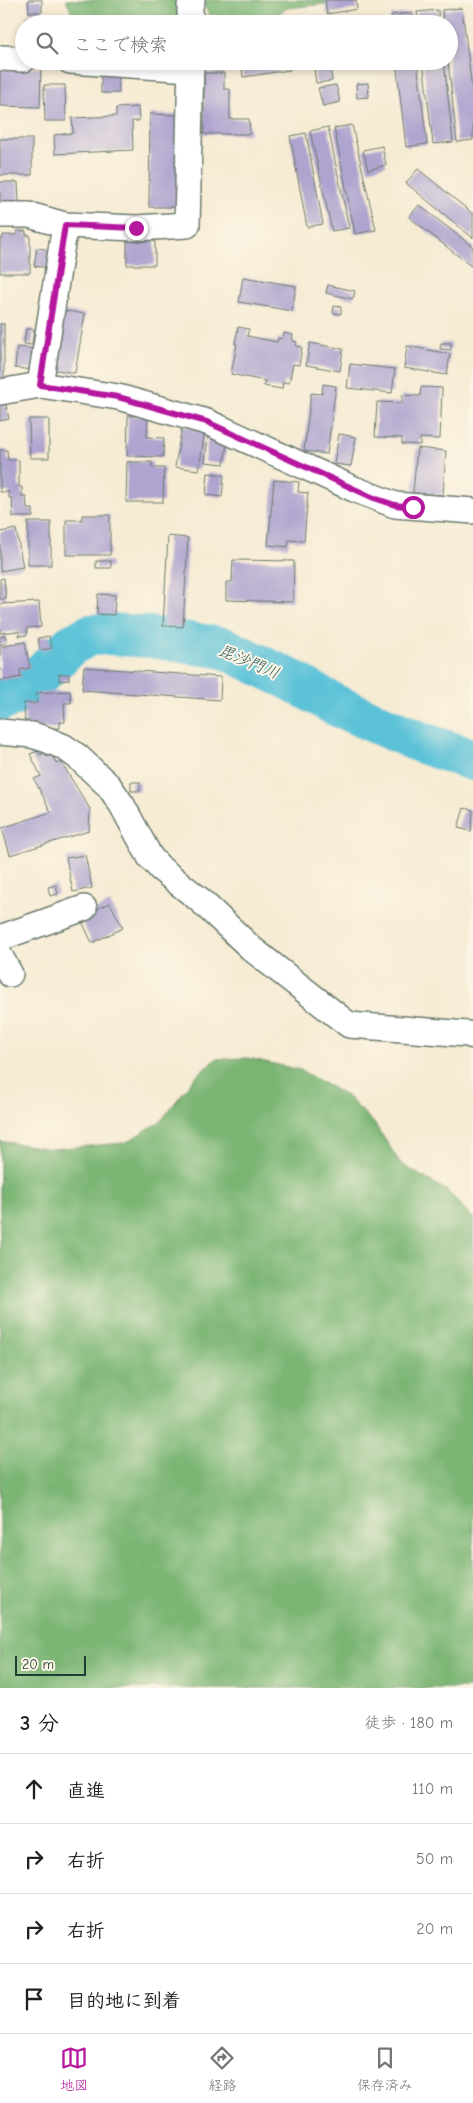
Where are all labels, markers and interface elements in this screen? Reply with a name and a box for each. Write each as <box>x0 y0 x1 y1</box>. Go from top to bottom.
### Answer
search box <box>15 15 458 70</box>
icon: search <box>33 29 61 57</box>
text: ここで検索 <box>73 34 168 56</box>
route end <box>125 217 148 240</box>
route start <box>402 496 425 519</box>
water label: 毘沙門川 <box>216 641 282 683</box>
scale bar <box>15 1653 86 1676</box>
text: 20 m <box>22 1656 54 1673</box>
text: 3 分 <box>20 1711 59 1735</box>
text: 徒歩 · 180 m <box>365 1714 453 1732</box>
icon: ahead <box>20 1775 48 1803</box>
text: 直進 <box>67 1780 105 1802</box>
text: 110 m <box>412 1780 453 1798</box>
icon: right <box>20 1845 48 1873</box>
text: 右折 <box>67 1850 105 1872</box>
text: 50 m <box>416 1850 453 1868</box>
icon: right <box>20 1915 48 1943</box>
text: 右折 <box>67 1920 105 1942</box>
text: 20 m <box>416 1920 453 1938</box>
icon: arrive <box>20 1985 48 2013</box>
text: 目的地に到着 <box>67 1990 181 2012</box>
tab: 地図 <box>60 2044 88 2094</box>
tab: 経路 <box>208 2044 236 2094</box>
tab: 保存済み <box>357 2044 413 2094</box>

